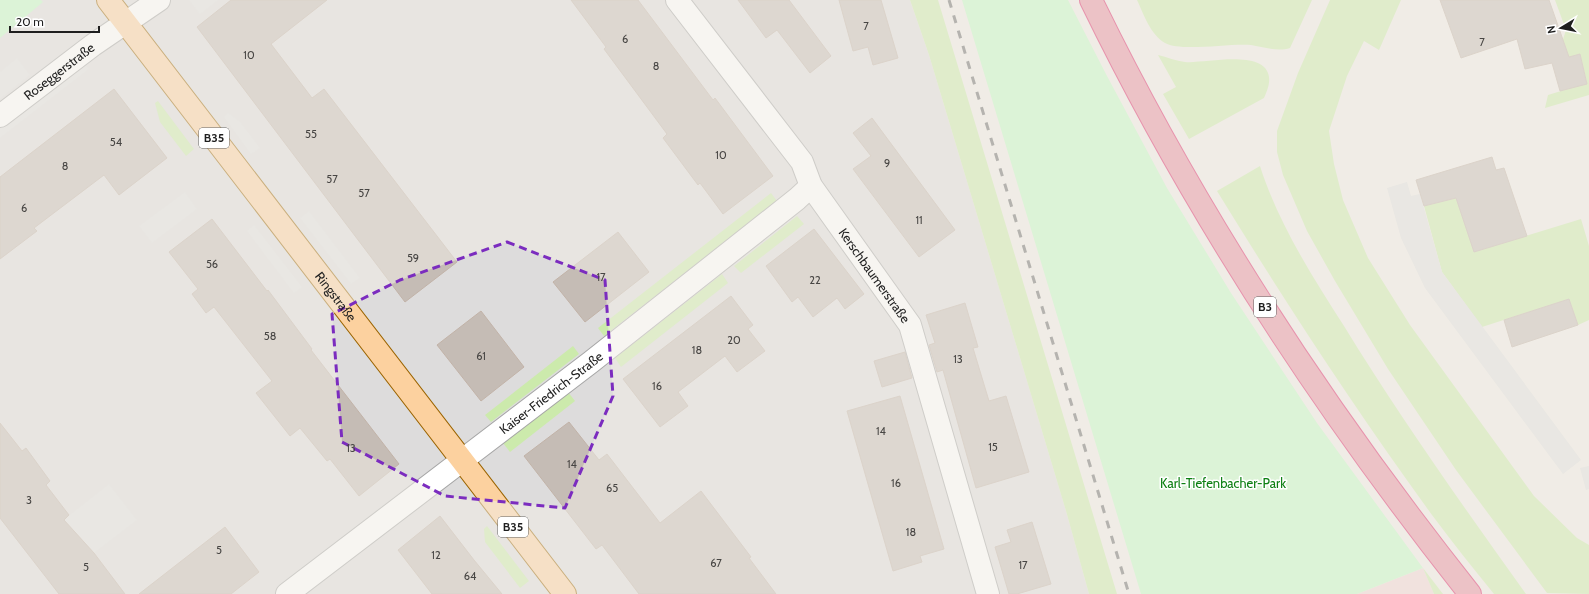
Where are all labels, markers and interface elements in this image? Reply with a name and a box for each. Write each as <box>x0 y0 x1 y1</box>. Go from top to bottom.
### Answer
scale bar <box>10 8 99 34</box>
north arrow <box>1541 8 1581 48</box>
text: 20 m <box>16 14 44 29</box>
house number: 7 <box>863 19 869 33</box>
text: N <box>1544 25 1559 35</box>
house number: 6 <box>622 32 628 46</box>
house number: 7 <box>1479 35 1485 49</box>
street label: Roseggerstraße <box>20 39 98 103</box>
house number: 10 <box>243 48 255 62</box>
house number: 8 <box>653 59 659 73</box>
house number: 55 <box>305 127 317 141</box>
road number: B35 <box>199 128 229 148</box>
house number: 54 <box>110 135 123 149</box>
house number: 10 <box>715 148 727 162</box>
house number: 9 <box>884 156 890 170</box>
house number: 8 <box>62 159 68 173</box>
house number: 57 <box>326 172 338 186</box>
house number: 57 <box>358 186 370 200</box>
house number: 6 <box>21 201 27 215</box>
house number: 11 <box>915 213 923 227</box>
street label: Kerschbaumerstraße <box>835 225 914 326</box>
house number: 59 <box>407 251 419 265</box>
house number: 56 <box>206 257 218 271</box>
street label: Ringstraße <box>312 268 360 325</box>
house number: 17 <box>596 270 606 284</box>
house number: 22 <box>809 273 821 287</box>
road number: B3 <box>1254 297 1276 317</box>
house number: 58 <box>264 329 276 343</box>
house number: 20 <box>727 333 741 347</box>
house number: 18 <box>692 343 702 357</box>
street label: Kaiser-Friedrich-Straße <box>496 348 606 437</box>
house number: 61 <box>476 349 486 363</box>
house number: 13 <box>953 352 963 366</box>
house number: 16 <box>652 379 662 393</box>
house number: 14 <box>876 424 887 438</box>
house number: 15 <box>988 440 998 454</box>
house number: 13 <box>346 441 356 455</box>
house number: 14 <box>567 457 578 471</box>
park label: Karl-Tiefenbacher-Park <box>1160 475 1286 491</box>
house number: 16 <box>891 476 901 490</box>
house number: 65 <box>606 481 618 495</box>
house number: 3 <box>26 493 32 507</box>
road number: B35 <box>498 517 528 537</box>
house number: 18 <box>906 525 916 539</box>
house number: 5 <box>216 543 222 557</box>
house number: 12 <box>431 548 441 562</box>
house number: 67 <box>710 556 722 570</box>
house number: 17 <box>1018 558 1028 572</box>
house number: 5 <box>83 560 89 574</box>
house number: 64 <box>464 569 477 583</box>

